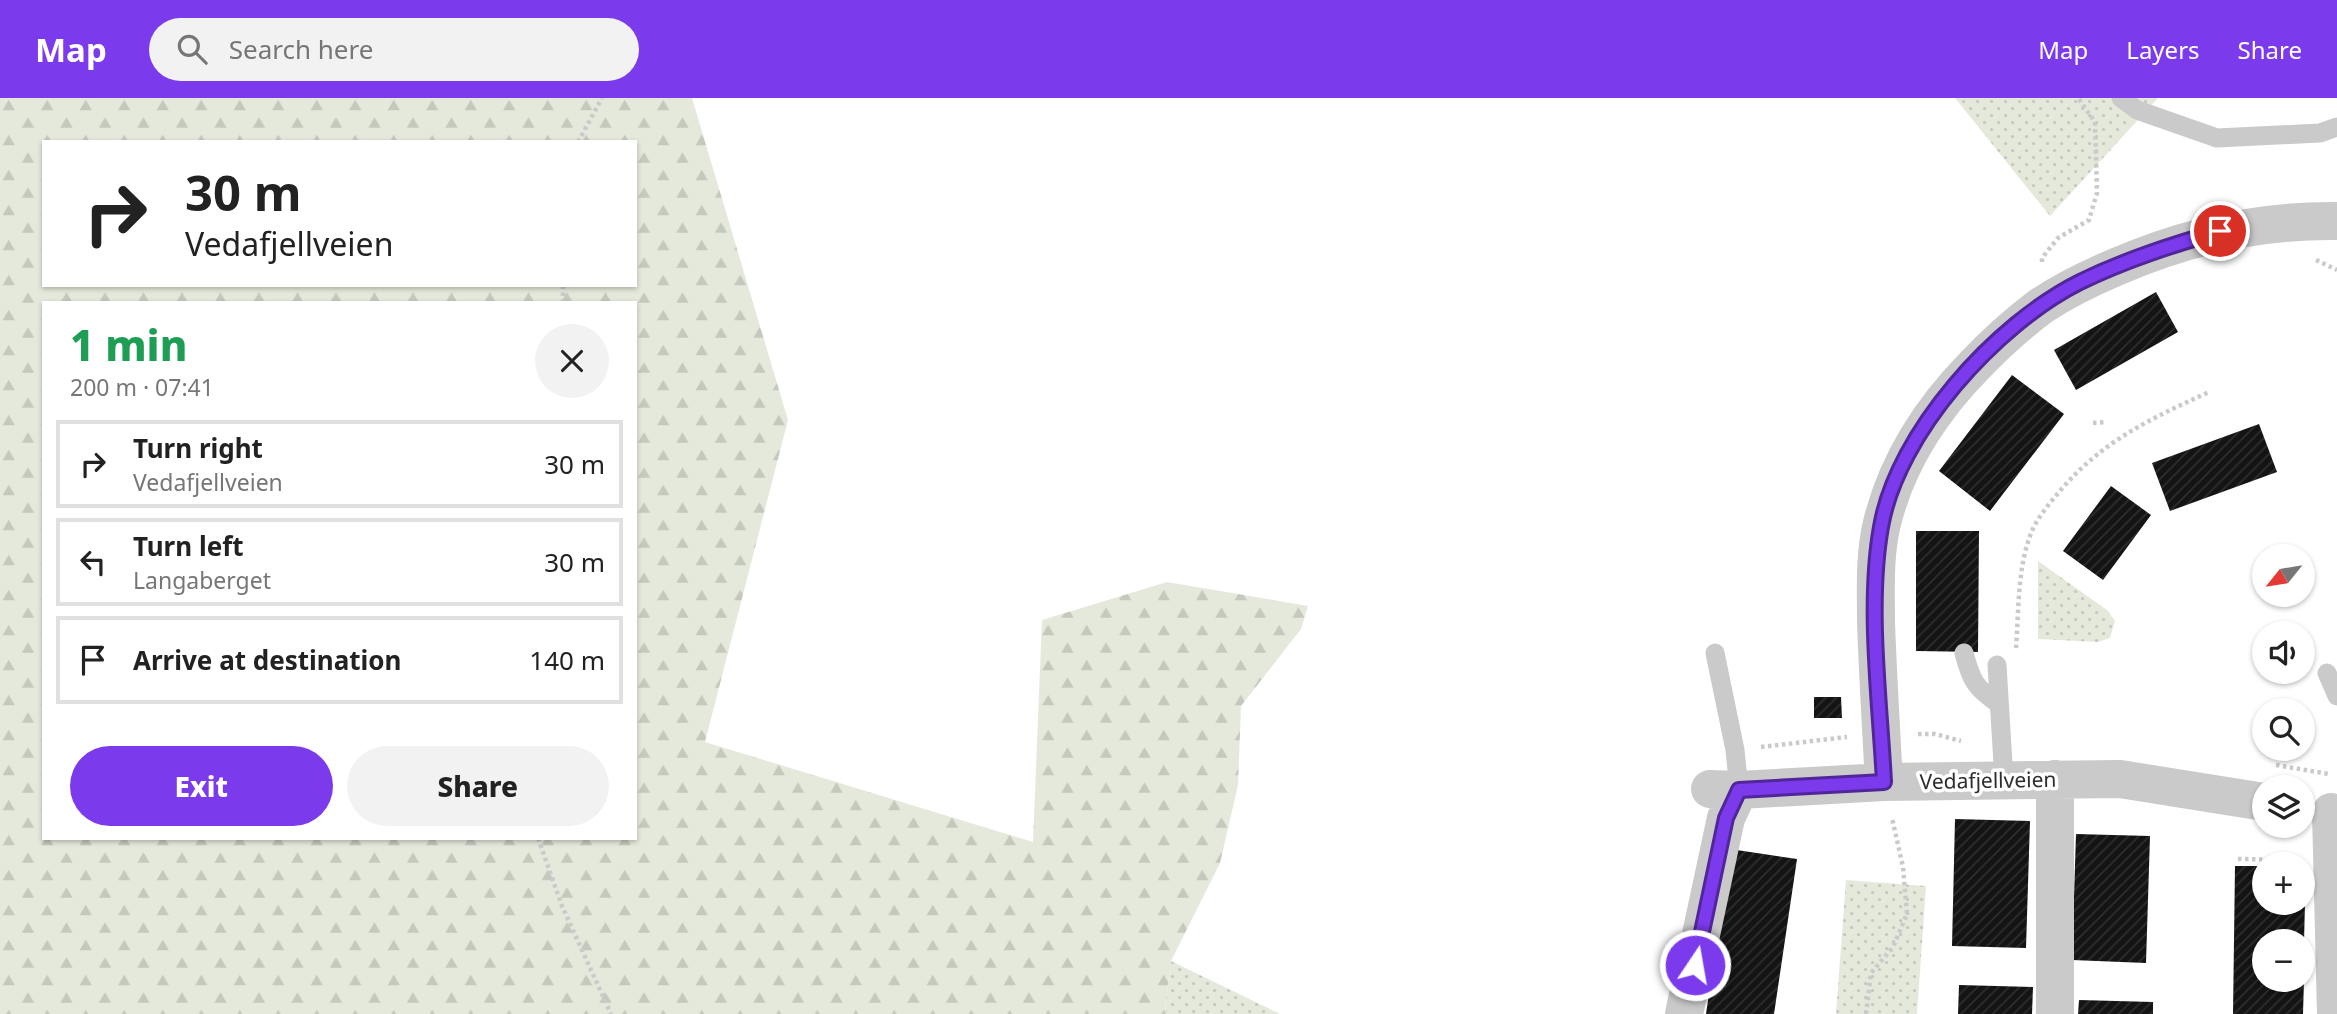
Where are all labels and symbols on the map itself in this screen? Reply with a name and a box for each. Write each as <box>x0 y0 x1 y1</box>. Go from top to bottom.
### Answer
pin <box>2190 201 2250 261</box>
north arrow <box>2252 544 2315 607</box>
street label: Vedafjellveien <box>1919 765 2057 795</box>
position arrow <box>1658 928 1732 1002</box>

